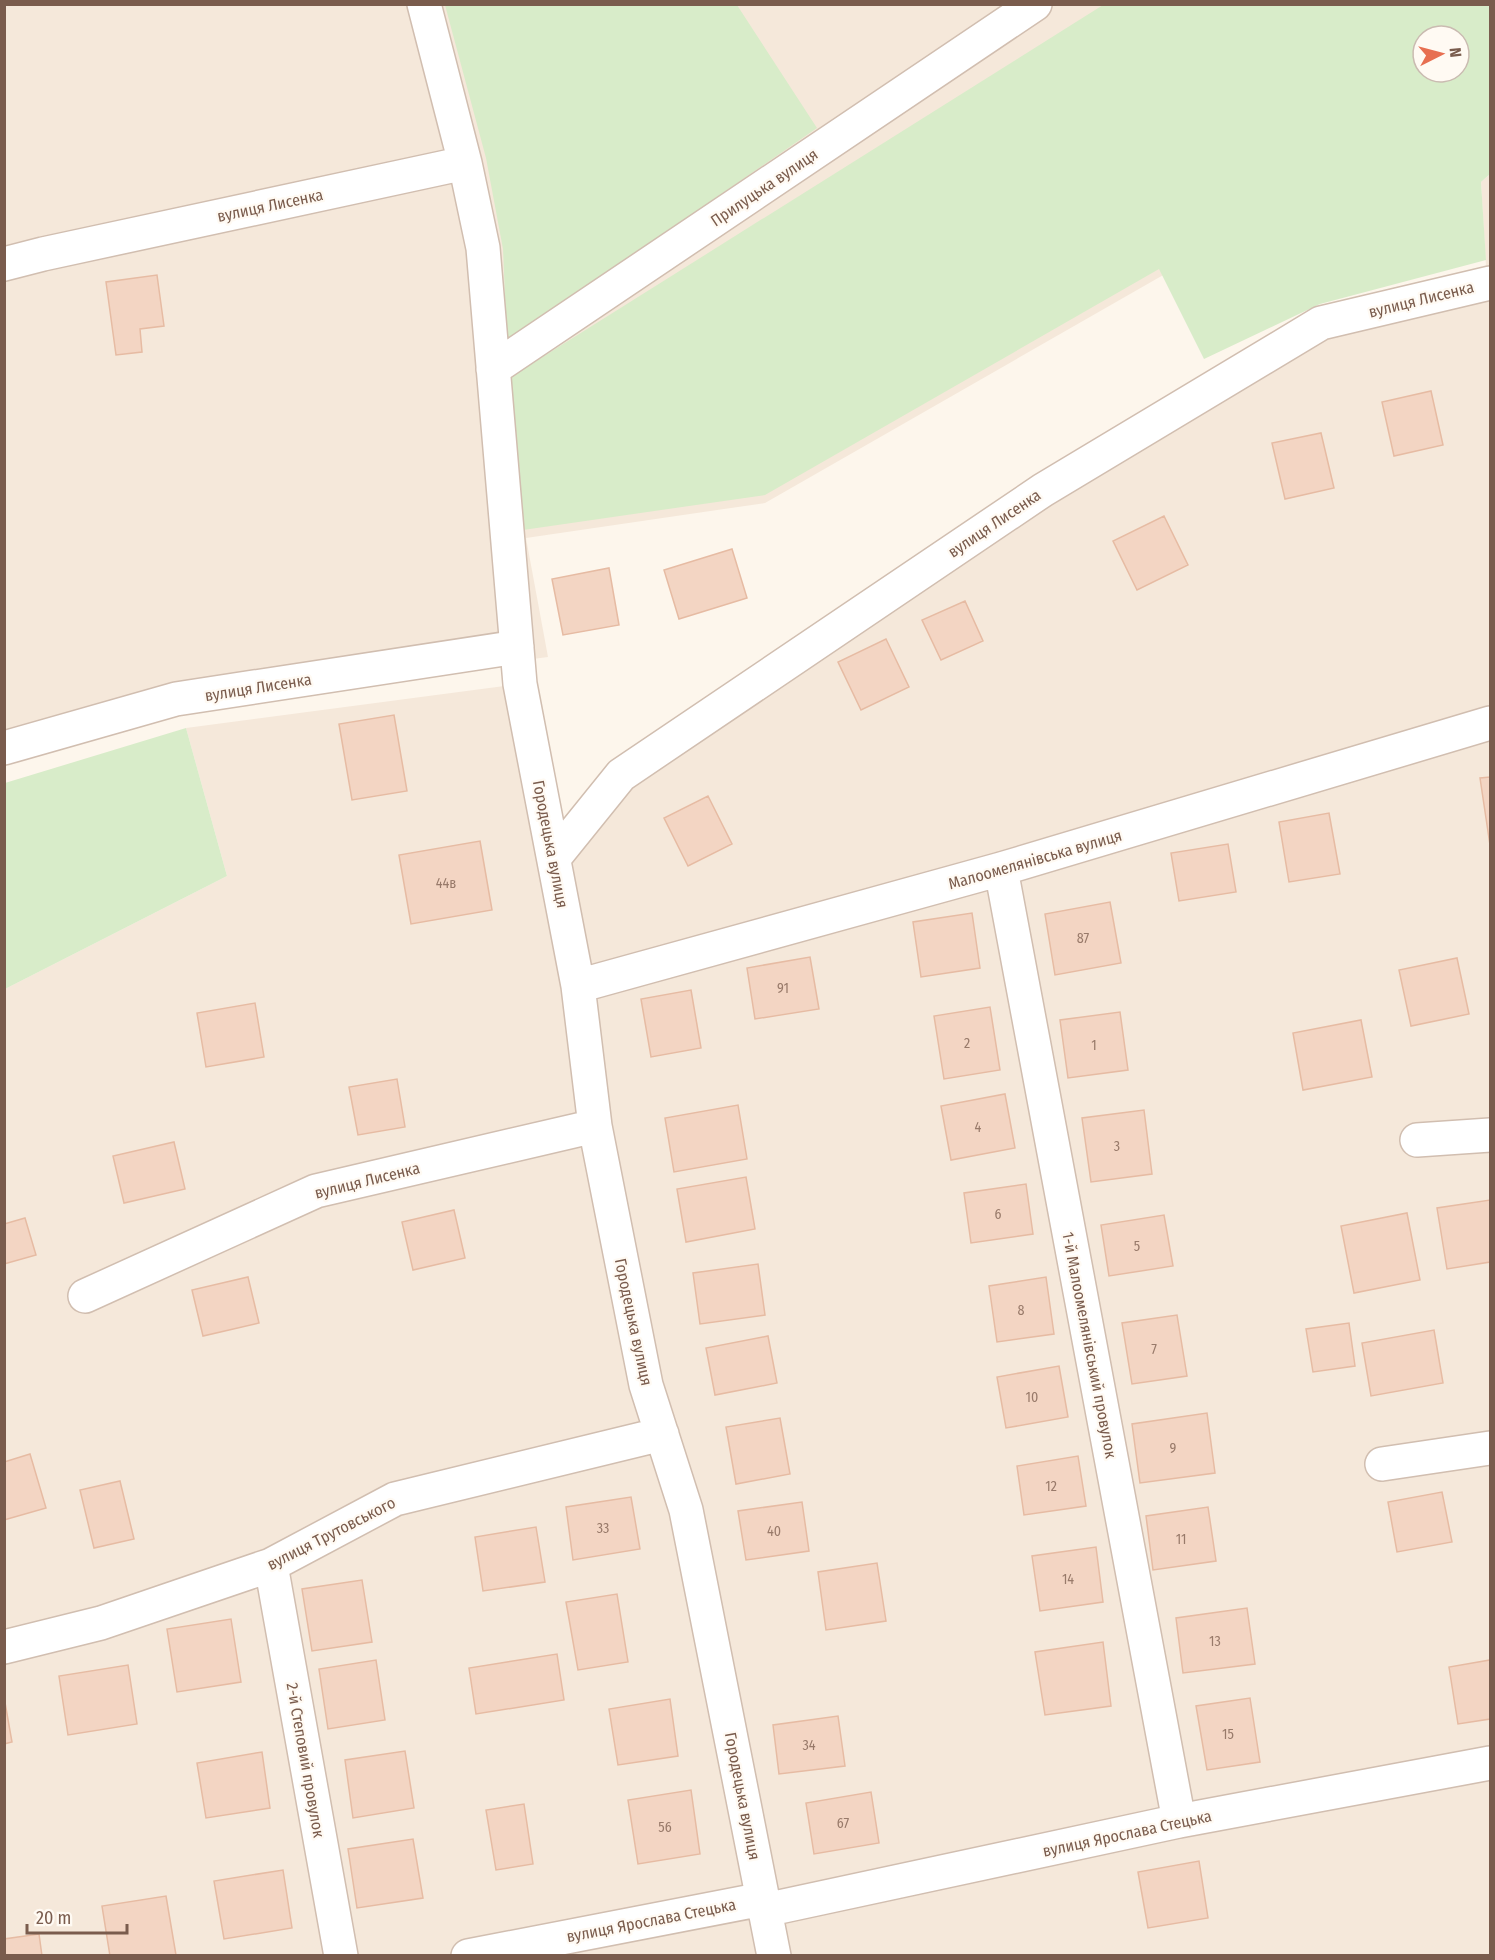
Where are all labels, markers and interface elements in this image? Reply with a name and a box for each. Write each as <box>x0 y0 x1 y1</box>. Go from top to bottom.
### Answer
north arrow <box>1411 24 1471 84</box>
text: N <box>1445 47 1465 58</box>
street label: Прилуцька вулиця <box>707 145 821 230</box>
street label: вулиця Лисенка <box>215 185 325 226</box>
street label: вулиця Лисенка <box>1367 277 1476 322</box>
street label: вулиця Лисенка <box>944 485 1044 561</box>
street label: вулиця Лисенка <box>203 670 313 705</box>
street label: Городецька вулиця <box>529 779 572 910</box>
street label: Малоомелянівська вулиця <box>946 826 1124 893</box>
house number: 44в <box>436 875 456 892</box>
house number: 87 <box>1077 930 1090 947</box>
house number: 91 <box>777 980 789 997</box>
house number: 2 <box>964 1035 970 1052</box>
house number: 1 <box>1091 1037 1097 1054</box>
house number: 4 <box>975 1119 982 1136</box>
house number: 3 <box>1114 1138 1120 1155</box>
street label: вулиця Лисенка <box>313 1158 422 1203</box>
house number: 6 <box>995 1206 1002 1223</box>
street label: 1-й Малоомелянівський провулок <box>1058 1230 1121 1460</box>
house number: 5 <box>1134 1238 1140 1255</box>
street label: Городецька вулиця <box>611 1257 656 1387</box>
house number: 8 <box>1018 1302 1025 1319</box>
house number: 7 <box>1151 1341 1157 1358</box>
house number: 10 <box>1026 1389 1038 1406</box>
house number: 9 <box>1170 1440 1177 1457</box>
house number: 12 <box>1045 1478 1057 1495</box>
street label: вулиця Трутовського <box>264 1493 399 1574</box>
house number: 33 <box>597 1520 609 1537</box>
house number: 40 <box>767 1523 781 1540</box>
house number: 11 <box>1176 1531 1186 1548</box>
house number: 14 <box>1062 1571 1074 1588</box>
house number: 13 <box>1209 1633 1221 1650</box>
street label: 2-й Степовий провулок <box>283 1681 329 1839</box>
house number: 15 <box>1222 1726 1234 1743</box>
street label: Городецька вулиця <box>721 1731 764 1862</box>
house number: 34 <box>802 1737 816 1754</box>
street label: вулиця Ярослава Стецька <box>1041 1806 1213 1861</box>
house number: 67 <box>837 1815 849 1832</box>
house number: 56 <box>658 1819 672 1836</box>
street label: вулиця Ярослава Стецька <box>565 1895 738 1946</box>
scale bar <box>27 1897 128 1935</box>
text: 20 m <box>36 1907 71 1929</box>

